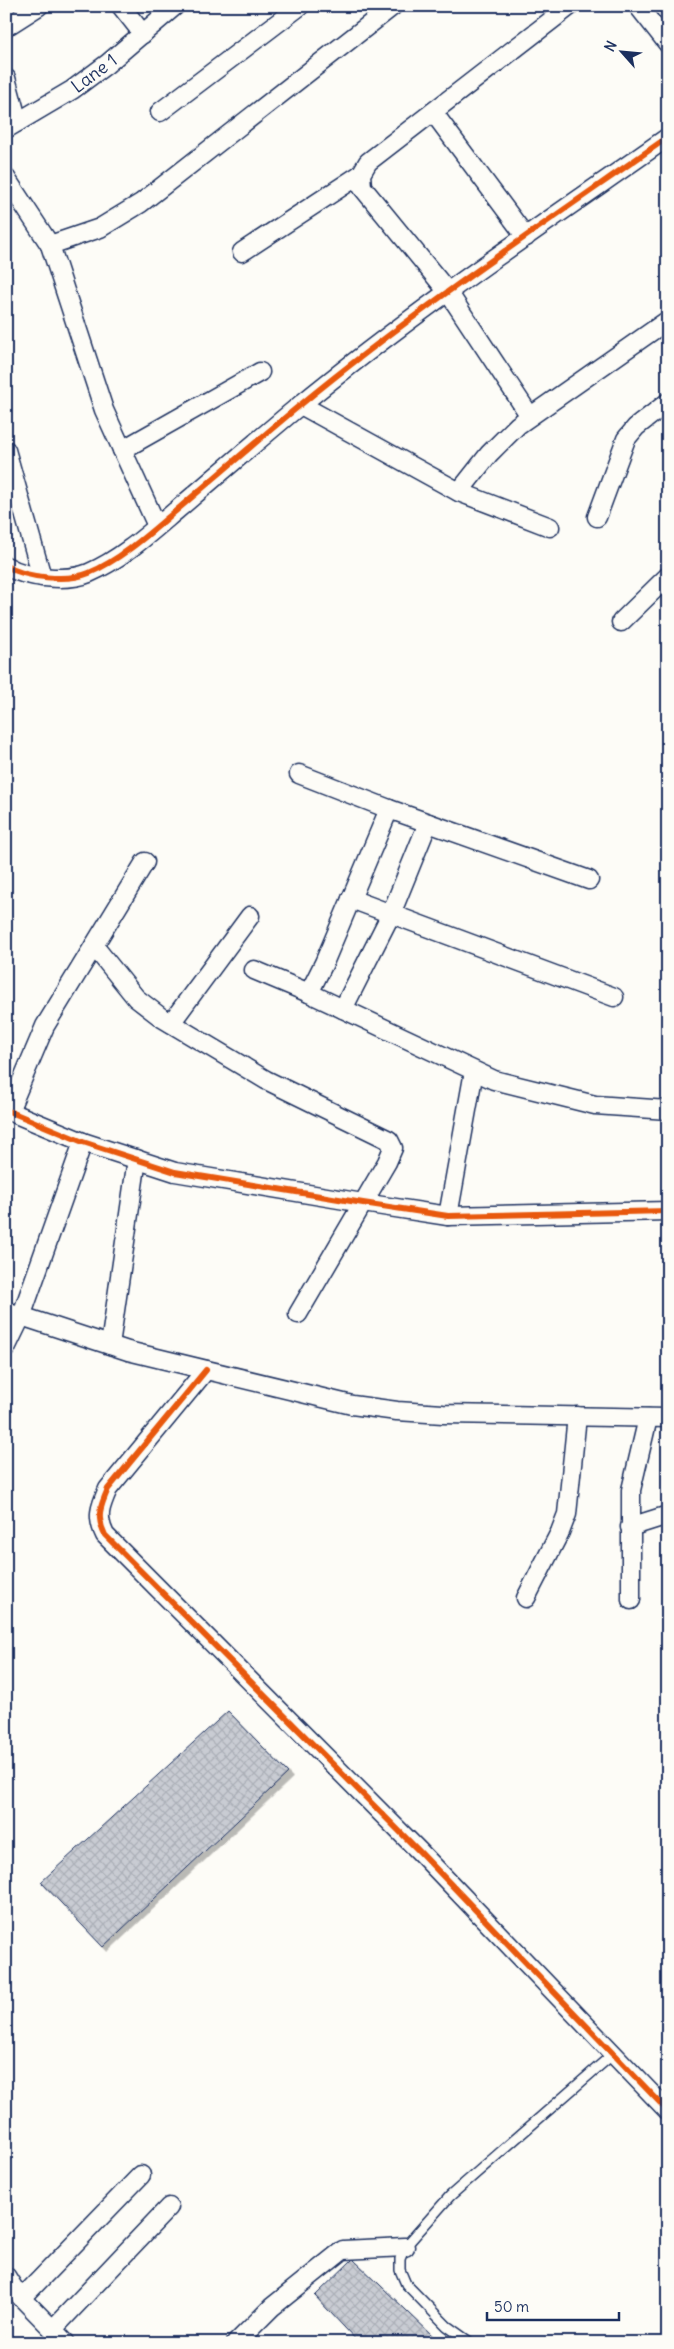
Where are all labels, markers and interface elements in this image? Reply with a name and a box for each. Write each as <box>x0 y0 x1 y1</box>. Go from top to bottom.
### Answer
north arrow <box>596 28 646 78</box>
text: N <box>600 38 621 54</box>
street label: Lane 1 <box>67 48 121 98</box>
scale bar <box>487 2289 619 2321</box>
text: 50 m <box>494 2297 529 2316</box>

